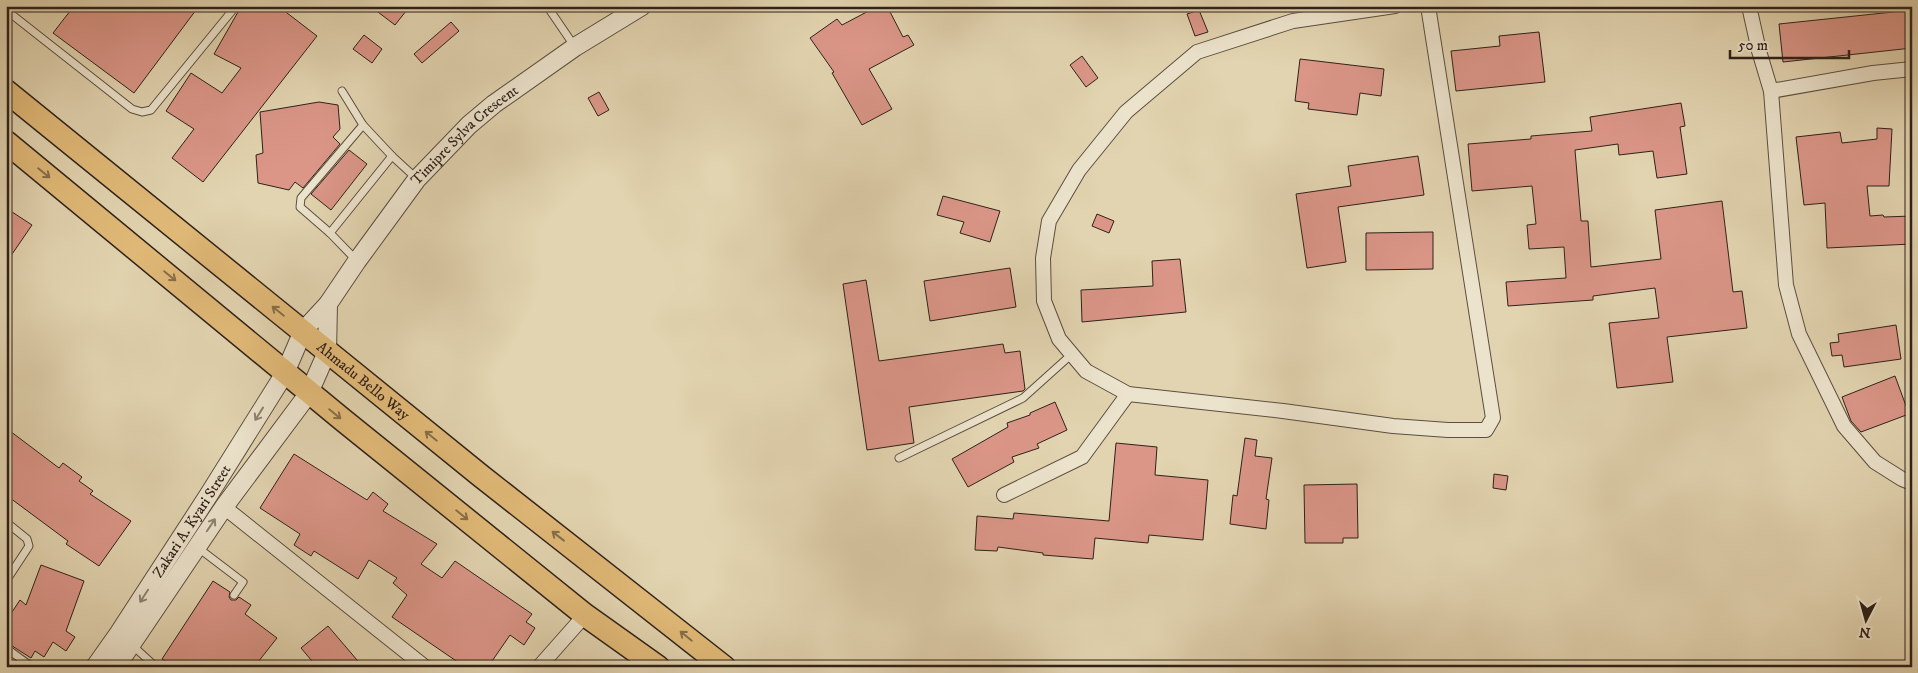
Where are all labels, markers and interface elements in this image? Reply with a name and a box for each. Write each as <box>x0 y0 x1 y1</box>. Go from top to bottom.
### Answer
scale bar <box>1730 28 1849 60</box>
text: 50 m <box>1738 36 1768 55</box>
street label: Timipre Sylva Crescent <box>407 80 522 189</box>
one-way arrow <box>37 168 50 179</box>
one-way arrow <box>163 271 176 282</box>
one-way arrow <box>271 305 284 316</box>
street label: Ahmadu Bello Way <box>313 337 415 425</box>
one-way arrow <box>254 407 264 421</box>
one-way arrow <box>328 408 341 419</box>
one-way arrow <box>424 430 437 441</box>
street label: Zakari A. Kyari Street <box>148 461 235 581</box>
one-way arrow <box>455 510 468 521</box>
one-way arrow <box>206 518 216 532</box>
one-way arrow <box>552 531 565 542</box>
one-way arrow <box>138 588 148 602</box>
north arrow <box>1840 596 1890 646</box>
text: N <box>1858 622 1871 641</box>
one-way arrow <box>680 631 693 642</box>

